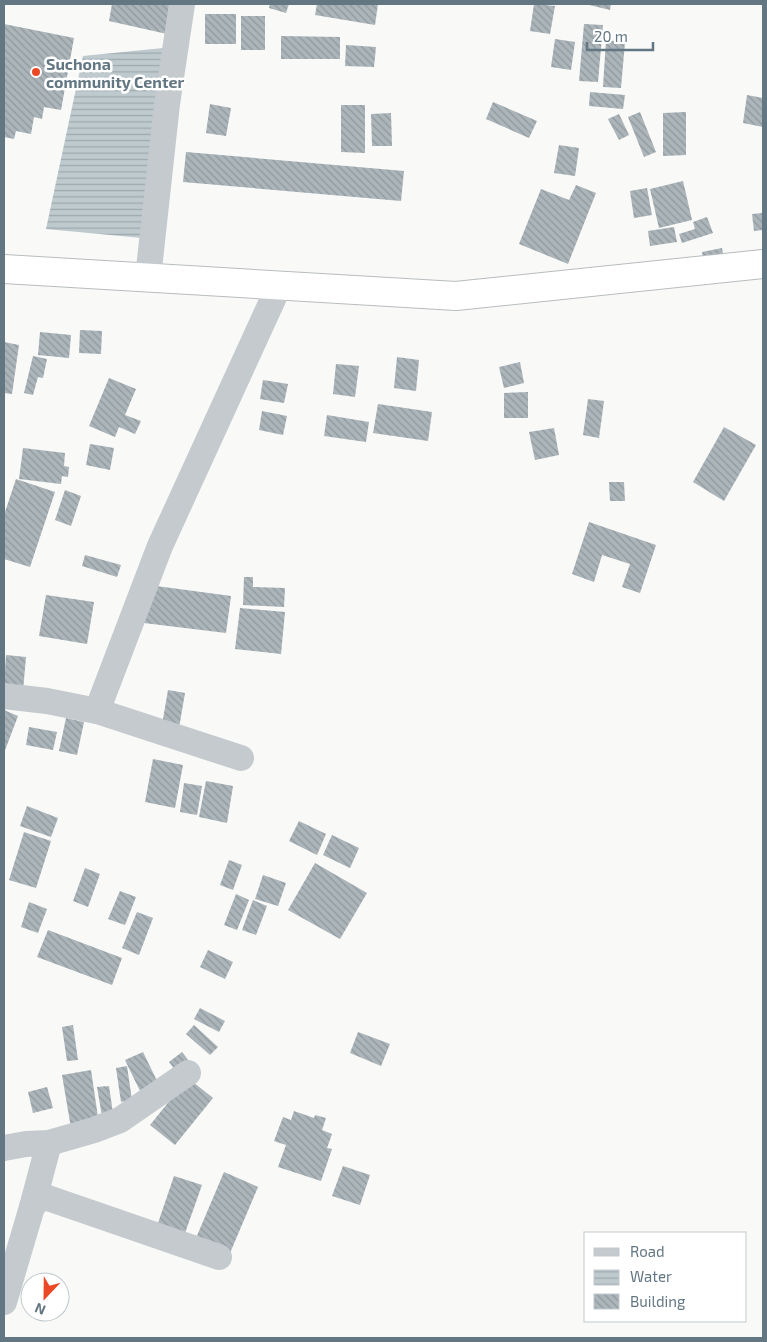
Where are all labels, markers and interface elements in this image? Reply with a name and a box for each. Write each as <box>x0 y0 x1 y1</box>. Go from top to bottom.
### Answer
scale bar <box>587 20 653 52</box>
text: 20 m <box>594 27 628 45</box>
place label: Suchona community Center <box>46 54 185 92</box>
marker: Suchona community Center <box>30 66 42 78</box>
legend <box>584 1232 747 1322</box>
text: Road <box>630 1242 665 1260</box>
text: Water <box>630 1267 672 1285</box>
north arrow <box>20 1272 70 1322</box>
text: Building <box>630 1292 686 1310</box>
text: N <box>32 1300 48 1319</box>

